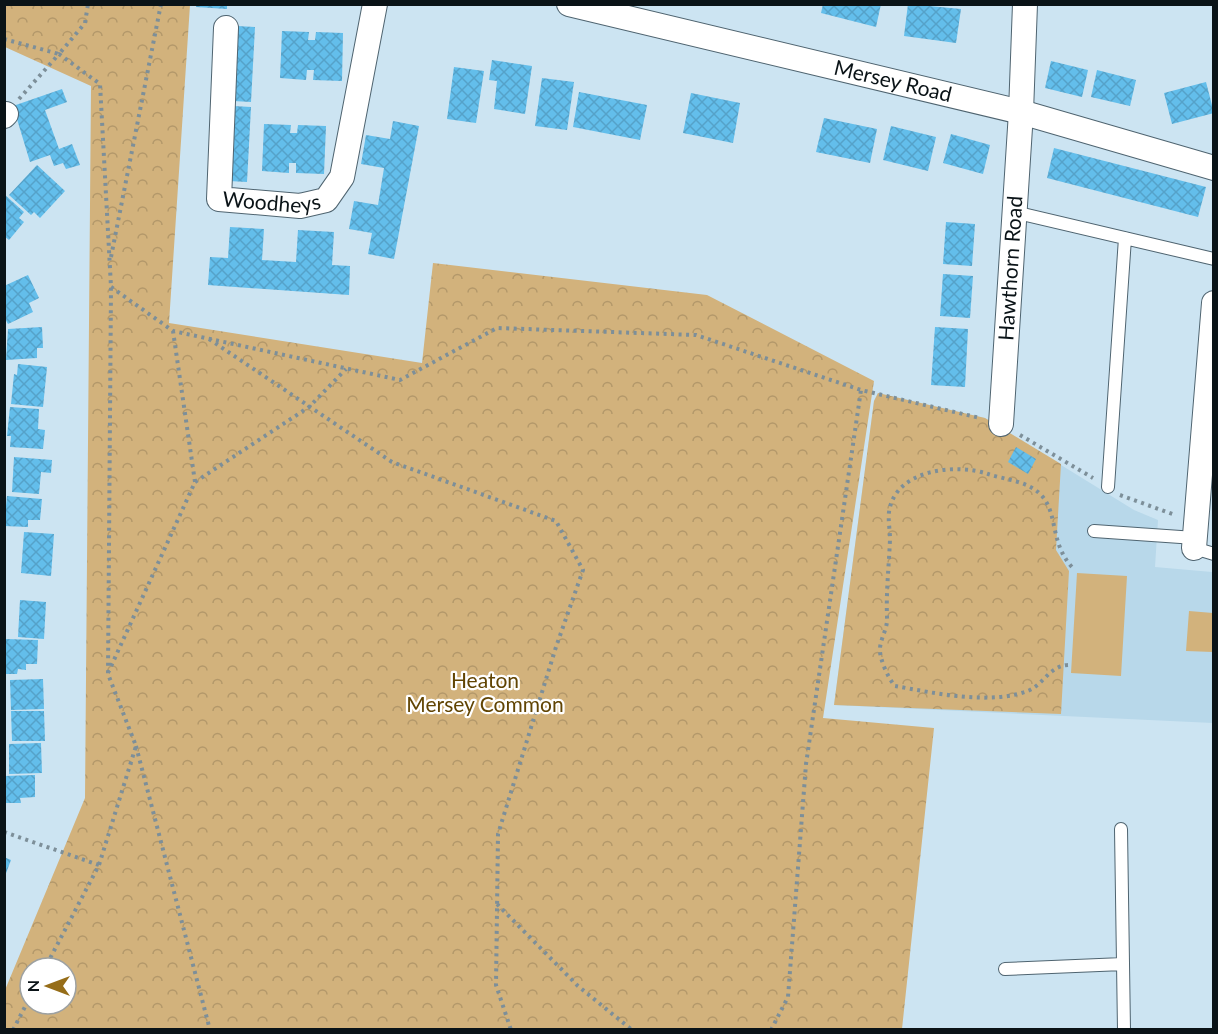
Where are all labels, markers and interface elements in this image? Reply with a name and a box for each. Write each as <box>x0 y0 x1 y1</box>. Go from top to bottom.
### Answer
street label: Mersey Road <box>832 54 955 106</box>
street label: Woodheys <box>222 185 323 217</box>
street label: Hawthorn Road <box>992 195 1027 341</box>
park label: Heaton Mersey Common <box>406 667 564 716</box>
north arrow <box>18 956 78 1016</box>
text: N <box>23 980 42 992</box>

